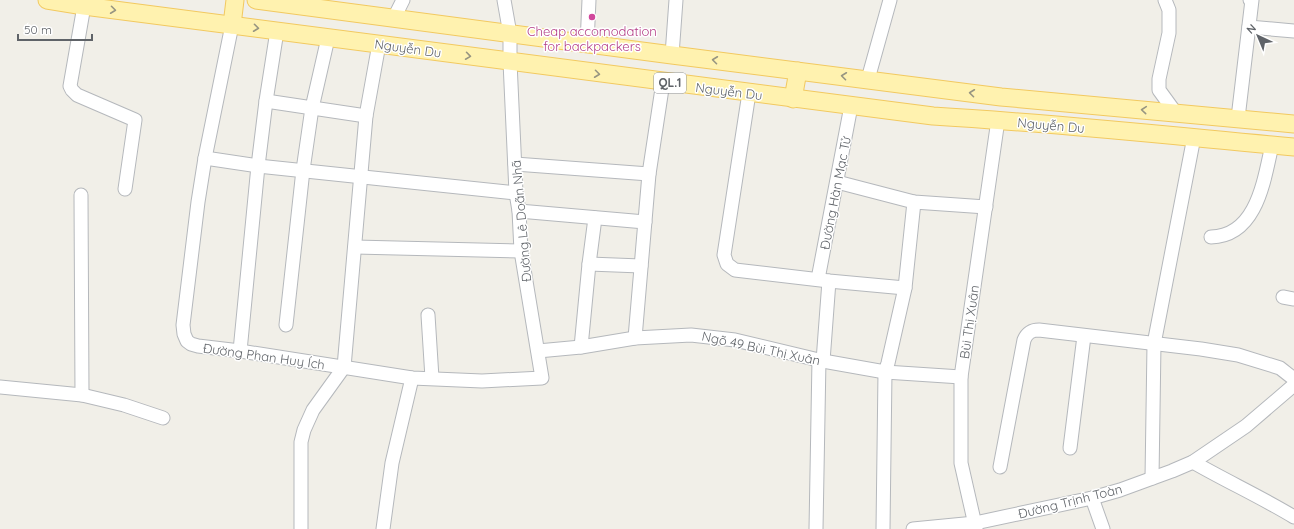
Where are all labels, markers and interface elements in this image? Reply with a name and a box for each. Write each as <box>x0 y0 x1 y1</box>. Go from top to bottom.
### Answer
one-way arrow <box>110 5 116 14</box>
marker: Cheap accomodation for backpackers <box>587 12 597 22</box>
scale bar <box>18 16 92 42</box>
north arrow <box>1238 16 1278 56</box>
text: N <box>1243 21 1259 37</box>
text: 50 m <box>24 22 52 37</box>
one-way arrow <box>253 23 259 32</box>
place label: Cheap accomodation for backpackers <box>527 23 657 54</box>
street label: Nguyễn Du <box>374 35 442 61</box>
one-way arrow <box>465 51 471 60</box>
one-way arrow <box>711 56 718 65</box>
one-way arrow <box>594 69 600 78</box>
one-way arrow <box>841 72 847 81</box>
road number: QL.1 <box>654 73 686 93</box>
street label: Nguyễn Du <box>695 79 763 103</box>
one-way arrow <box>969 89 976 98</box>
one-way arrow <box>1141 105 1147 114</box>
street label: Nguyễn Du <box>1017 114 1085 136</box>
street label: Đường Hàn Mạc Tử <box>816 135 854 251</box>
street label: Đường Lê Doãn Nhã <box>508 159 534 283</box>
street label: Bùi Thị Xuân <box>956 284 982 360</box>
street label: Ngõ 49 Bùi Thị Xuân <box>700 328 822 368</box>
street label: Đường Phan Huy Ích <box>202 340 326 372</box>
street label: Đường Trịnh Toàn <box>1016 480 1124 522</box>

